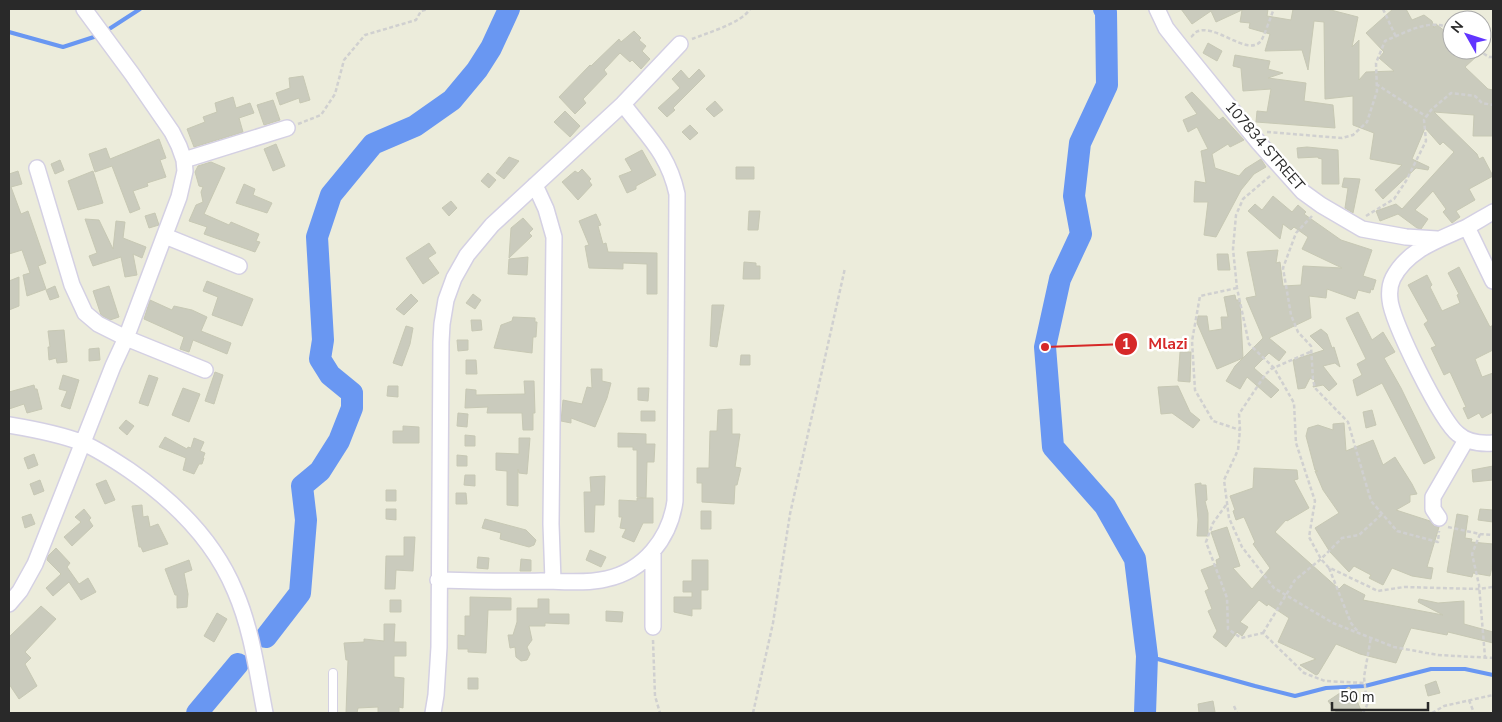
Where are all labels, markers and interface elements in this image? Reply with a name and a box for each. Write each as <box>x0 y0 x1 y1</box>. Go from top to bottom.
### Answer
north arrow <box>1442 10 1492 60</box>
text: N <box>1447 17 1468 37</box>
street label: 107834 STREET <box>1221 97 1309 195</box>
callout: Mlazi <box>1114 328 1198 359</box>
text: Mlazi <box>1148 333 1188 355</box>
text: 1 <box>1121 334 1131 354</box>
scale bar <box>1332 680 1428 712</box>
text: 50 m <box>1340 687 1375 707</box>

